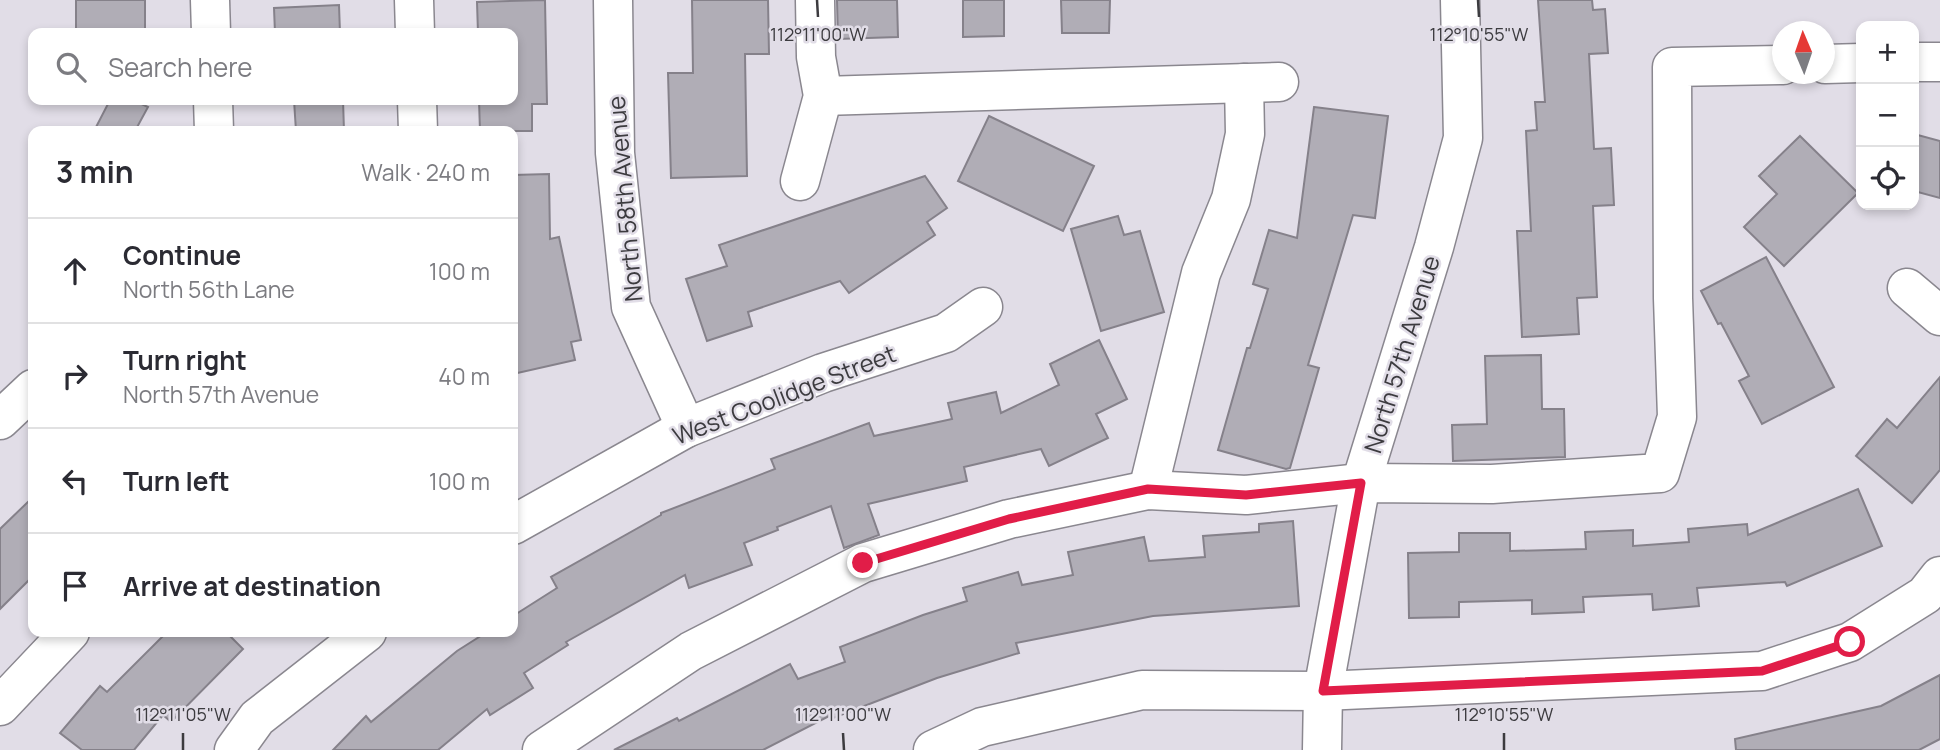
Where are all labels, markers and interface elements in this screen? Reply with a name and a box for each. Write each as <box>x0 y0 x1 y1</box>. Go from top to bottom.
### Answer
north arrow <box>1772 21 1835 84</box>
map controls <box>1856 21 1919 210</box>
button: + <box>1856 21 1919 84</box>
text: 112°11'00"W <box>770 22 866 46</box>
text: 112°10'55"W <box>1430 22 1529 46</box>
search box <box>28 28 518 105</box>
icon: search <box>52 48 90 86</box>
text: Search here <box>108 49 253 85</box>
button: − <box>1856 84 1919 147</box>
street label: North 58th Avenue <box>599 95 649 303</box>
button: locate <box>1856 147 1919 210</box>
text: 3 min <box>56 151 134 192</box>
text: Walk · 240 m <box>361 156 490 188</box>
text: Continue <box>123 237 241 273</box>
street label: North 57th Avenue <box>1355 251 1447 457</box>
icon: ahead <box>56 252 94 290</box>
text: 100 m <box>429 255 490 287</box>
text: North 56th Lane <box>123 273 295 305</box>
street label: West Coolidge Street <box>668 336 900 452</box>
text: Turn right <box>123 342 247 378</box>
icon: right <box>56 357 94 395</box>
text: 40 m <box>438 360 490 392</box>
text: North 57th Avenue <box>123 378 319 410</box>
icon: left <box>56 462 94 500</box>
text: Turn left <box>123 463 230 499</box>
text: 100 m <box>429 465 490 497</box>
route end <box>847 547 878 578</box>
icon: arrive <box>56 567 94 605</box>
text: Arrive at destination <box>123 568 381 604</box>
route start <box>1834 626 1865 657</box>
text: 112°11'05"W <box>135 702 231 726</box>
text: 112°11'00"W <box>795 702 891 726</box>
text: 112°10'55"W <box>1455 702 1554 726</box>

